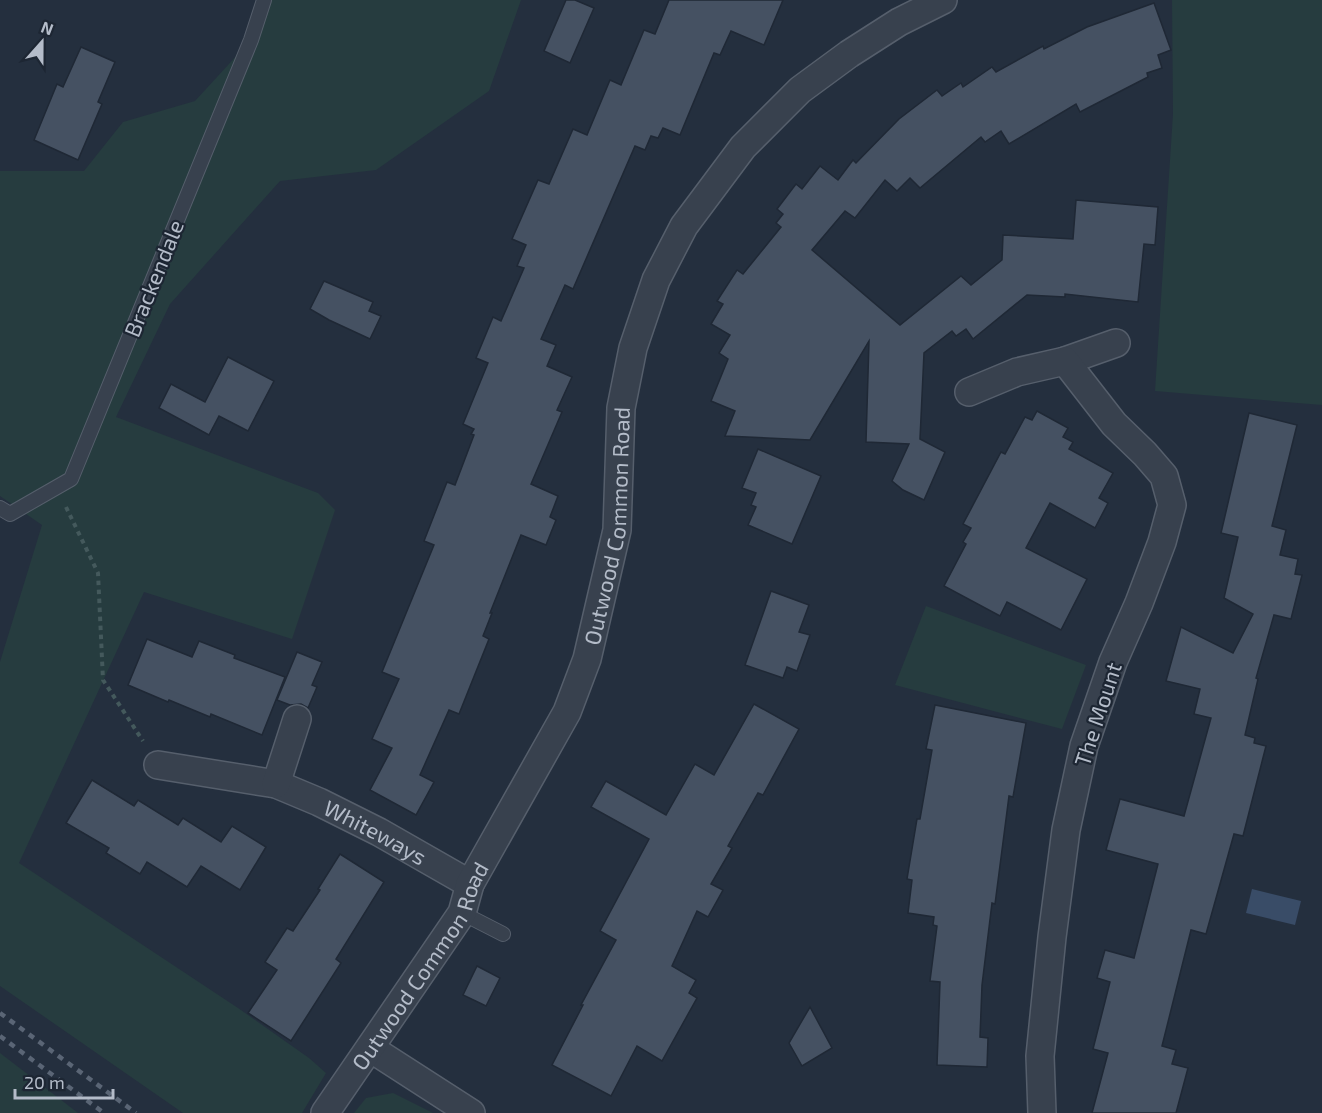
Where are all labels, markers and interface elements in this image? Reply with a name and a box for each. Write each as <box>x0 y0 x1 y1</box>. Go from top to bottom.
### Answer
north arrow <box>12 12 72 72</box>
text: N <box>39 17 56 38</box>
street label: Brackendale <box>118 216 188 340</box>
street label: Outwood Common Road <box>578 406 634 647</box>
street label: The Mount <box>1068 659 1126 769</box>
street label: Whiteways <box>320 794 431 870</box>
street label: Outwood Common Road <box>346 857 493 1074</box>
scale bar <box>15 1062 112 1100</box>
text: 20 m <box>24 1071 65 1093</box>

